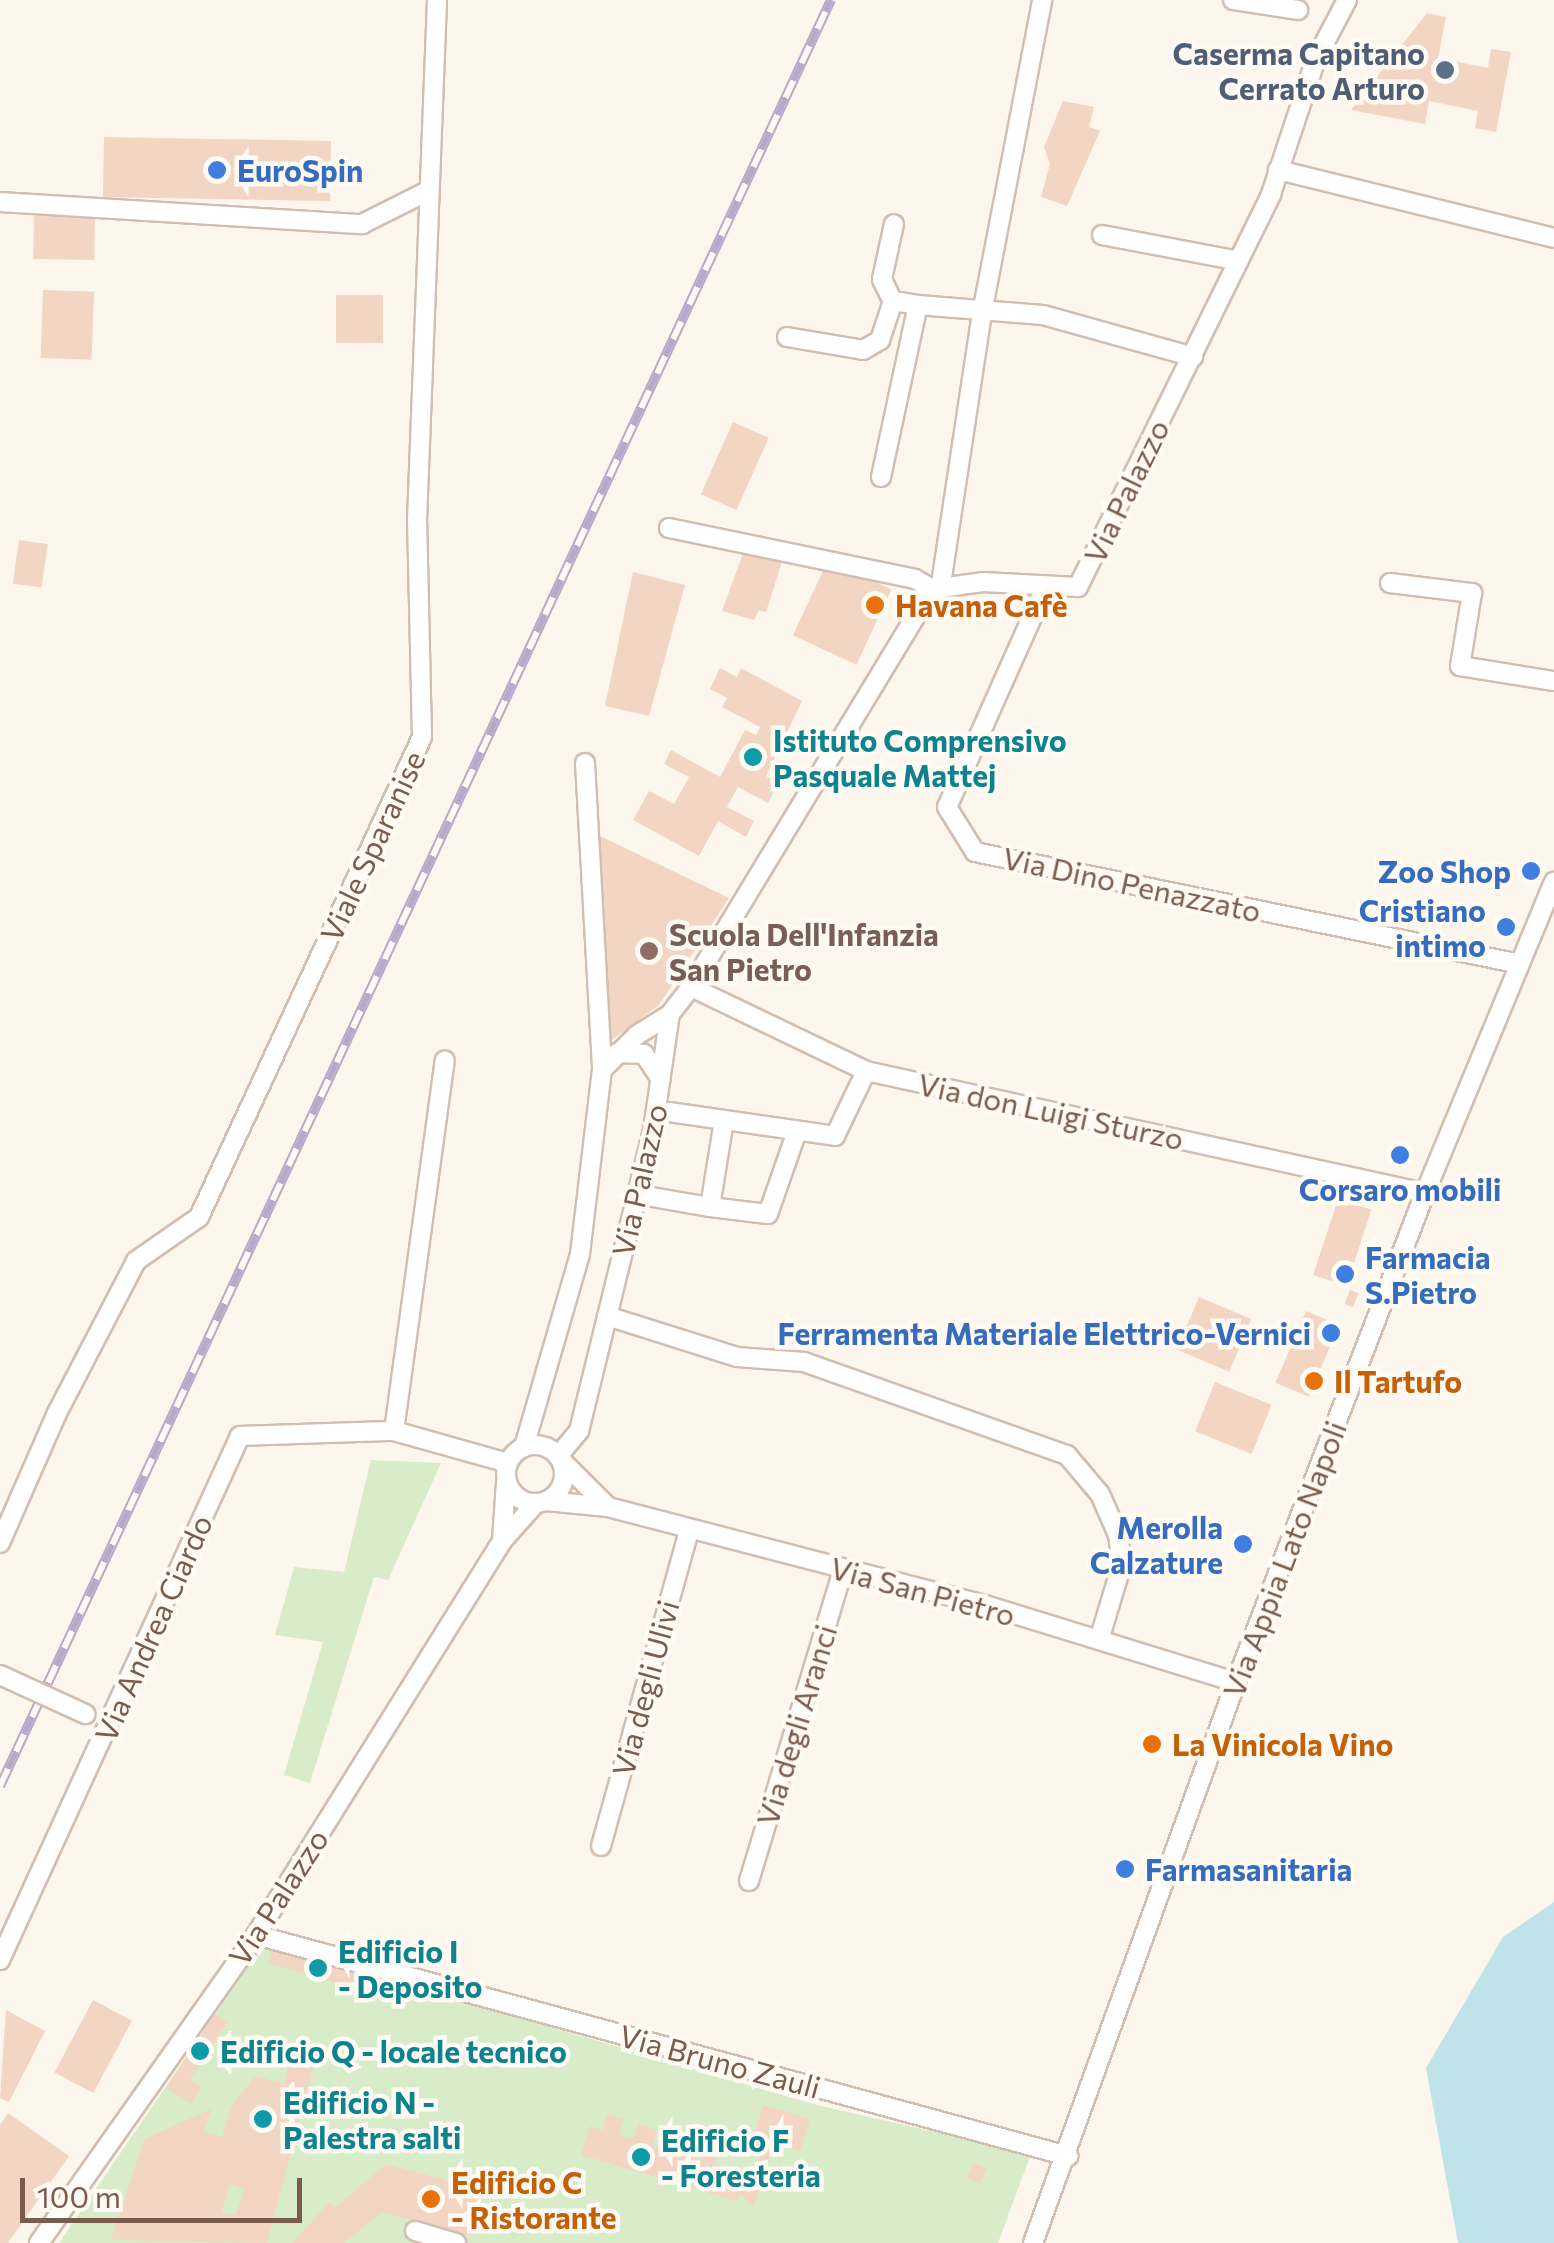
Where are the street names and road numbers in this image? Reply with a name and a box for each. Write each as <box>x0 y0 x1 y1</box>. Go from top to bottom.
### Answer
street label: Via Palazzo <box>1076 413 1176 569</box>
street label: Viale Sparanise <box>312 745 432 947</box>
street label: Via Dino Penazzato <box>1000 839 1264 929</box>
street label: Via don Luigi Sturzo <box>915 1065 1187 1157</box>
street label: Via Palazzo <box>604 1100 674 1260</box>
street label: Via Appia Lato Napoli <box>1215 1416 1353 1702</box>
street label: Via Andrea Ciardo <box>87 1509 219 1747</box>
street label: Via San Pietro <box>827 1549 1019 1633</box>
street label: Via degli Ulivi <box>604 1596 686 1780</box>
street label: Via degli Aranci <box>748 1620 844 1830</box>
street label: Via Palazzo <box>221 1822 335 1972</box>
street label: Via Bruno Zauli <box>616 2017 824 2105</box>

